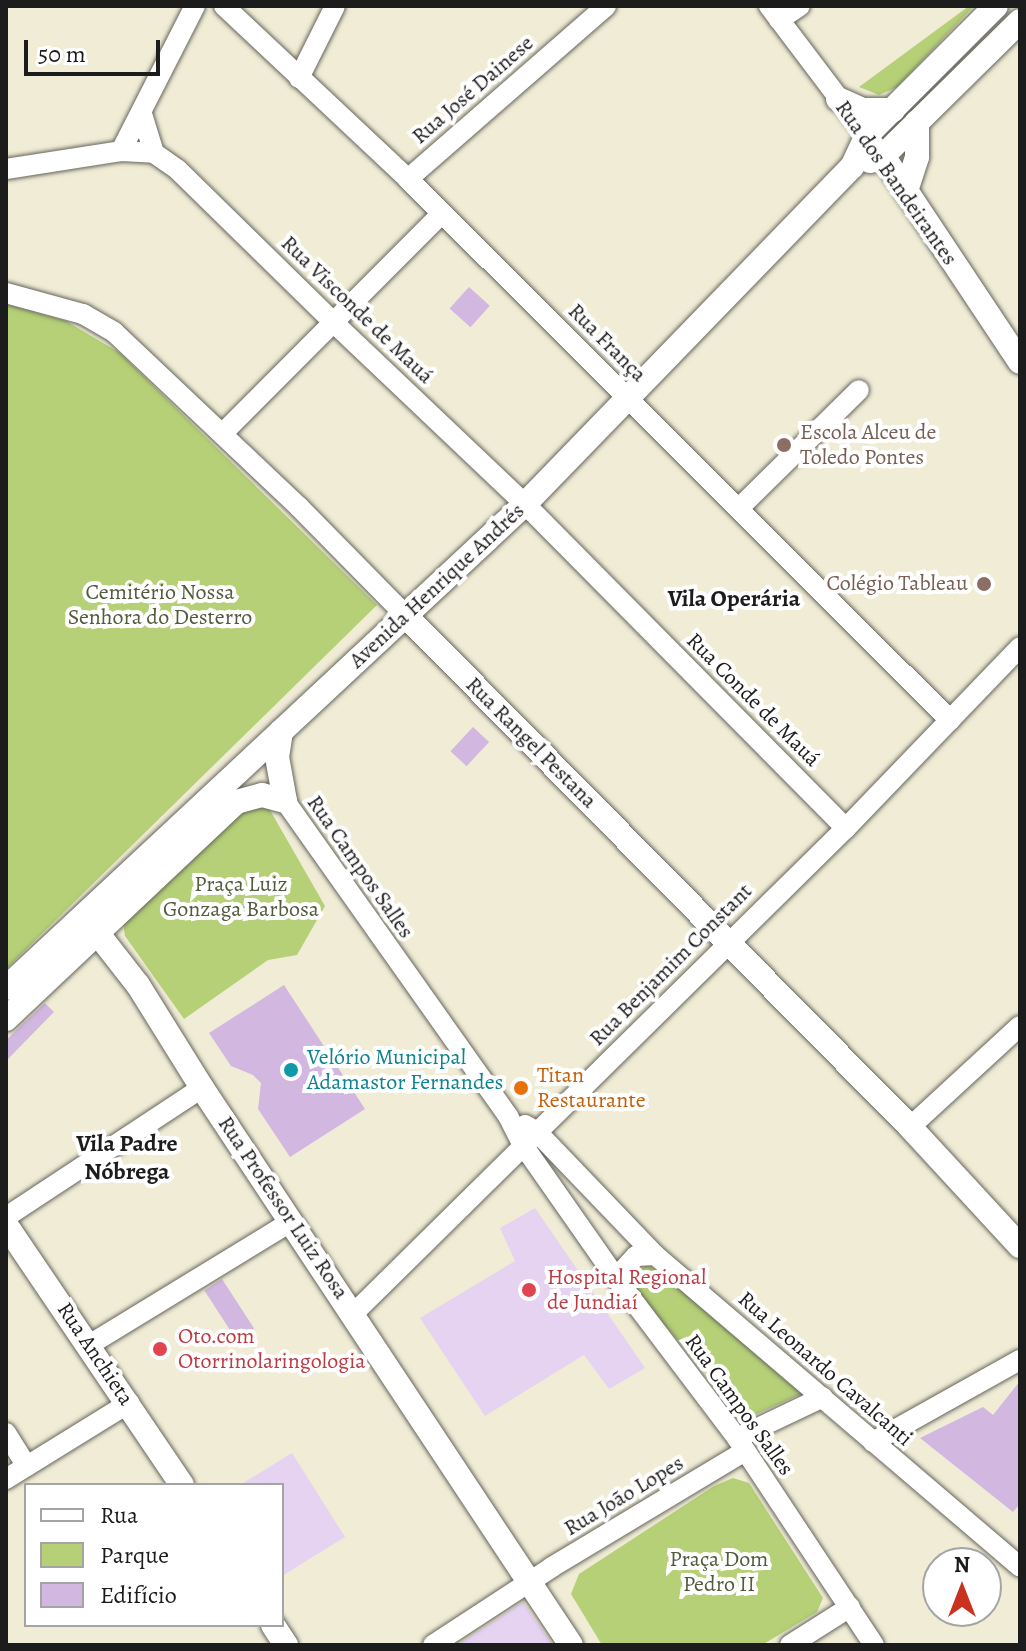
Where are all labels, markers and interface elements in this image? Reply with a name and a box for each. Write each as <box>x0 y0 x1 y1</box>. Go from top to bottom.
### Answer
scale bar <box>28 24 164 74</box>
street label: Rua José Dainese <box>407 30 539 150</box>
text: 50 m <box>38 38 86 70</box>
street label: Rua dos Bandeirantes <box>829 96 963 270</box>
street label: Rua Visconde de Mauá <box>275 230 439 390</box>
street label: Rua França <box>562 298 652 388</box>
place label: Escola Alceu de Toledo Pontes <box>800 419 936 470</box>
marker: Escola Alceu de Toledo Pontes <box>775 436 793 454</box>
street label: Avenida Henrique Andrés <box>344 498 530 674</box>
place label: Colégio Tableau <box>826 571 968 597</box>
marker: Colégio Tableau <box>975 575 993 593</box>
park label: Cemitério Nossa Senhora do Desterro <box>68 579 252 630</box>
district label: Vila Operária <box>668 585 800 613</box>
street label: Rua Conde de Mauá <box>681 628 825 772</box>
street label: Rua Rangel Pestana <box>460 672 602 814</box>
street label: Rua Campos Salles <box>301 790 419 944</box>
park label: Praça Luiz Gonzaga Barbosa <box>163 871 319 922</box>
street label: Rua Benjamim Constant <box>584 878 758 1052</box>
place label: Velório Municipal Adamastor Fernandes <box>307 1044 503 1096</box>
marker: Velório Municipal Adamastor Fernandes <box>282 1061 300 1079</box>
place label: Titan Restaurante <box>537 1062 646 1114</box>
marker: Titan Restaurante <box>512 1079 530 1097</box>
street label: Rua Professor Luiz Rosa <box>212 1111 354 1305</box>
district label: Vila Padre Nóbrega <box>76 1130 178 1186</box>
place label: Hospital Regional de Jundiaí <box>547 1264 706 1316</box>
marker: Hospital Regional de Jundiaí <box>518 1279 540 1301</box>
street label: Rua Leonardo Cavalcanti <box>732 1286 918 1452</box>
street label: Rua Anchieta <box>51 1298 139 1410</box>
place label: Oto.com Otorrinolaringologia <box>178 1323 366 1374</box>
street label: Rua Campos Salles <box>679 1329 799 1481</box>
marker: Oto.com Otorrinolaringologia <box>149 1338 171 1360</box>
street label: Rua João Lopes <box>560 1450 688 1542</box>
legend <box>24 1483 284 1627</box>
text: Rua <box>100 1499 138 1531</box>
text: Parque <box>100 1539 169 1571</box>
park label: Praça Dom Pedro II <box>670 1546 768 1598</box>
north arrow <box>922 1547 1002 1627</box>
text: N <box>954 1550 970 1580</box>
text: Edifício <box>100 1579 177 1611</box>

